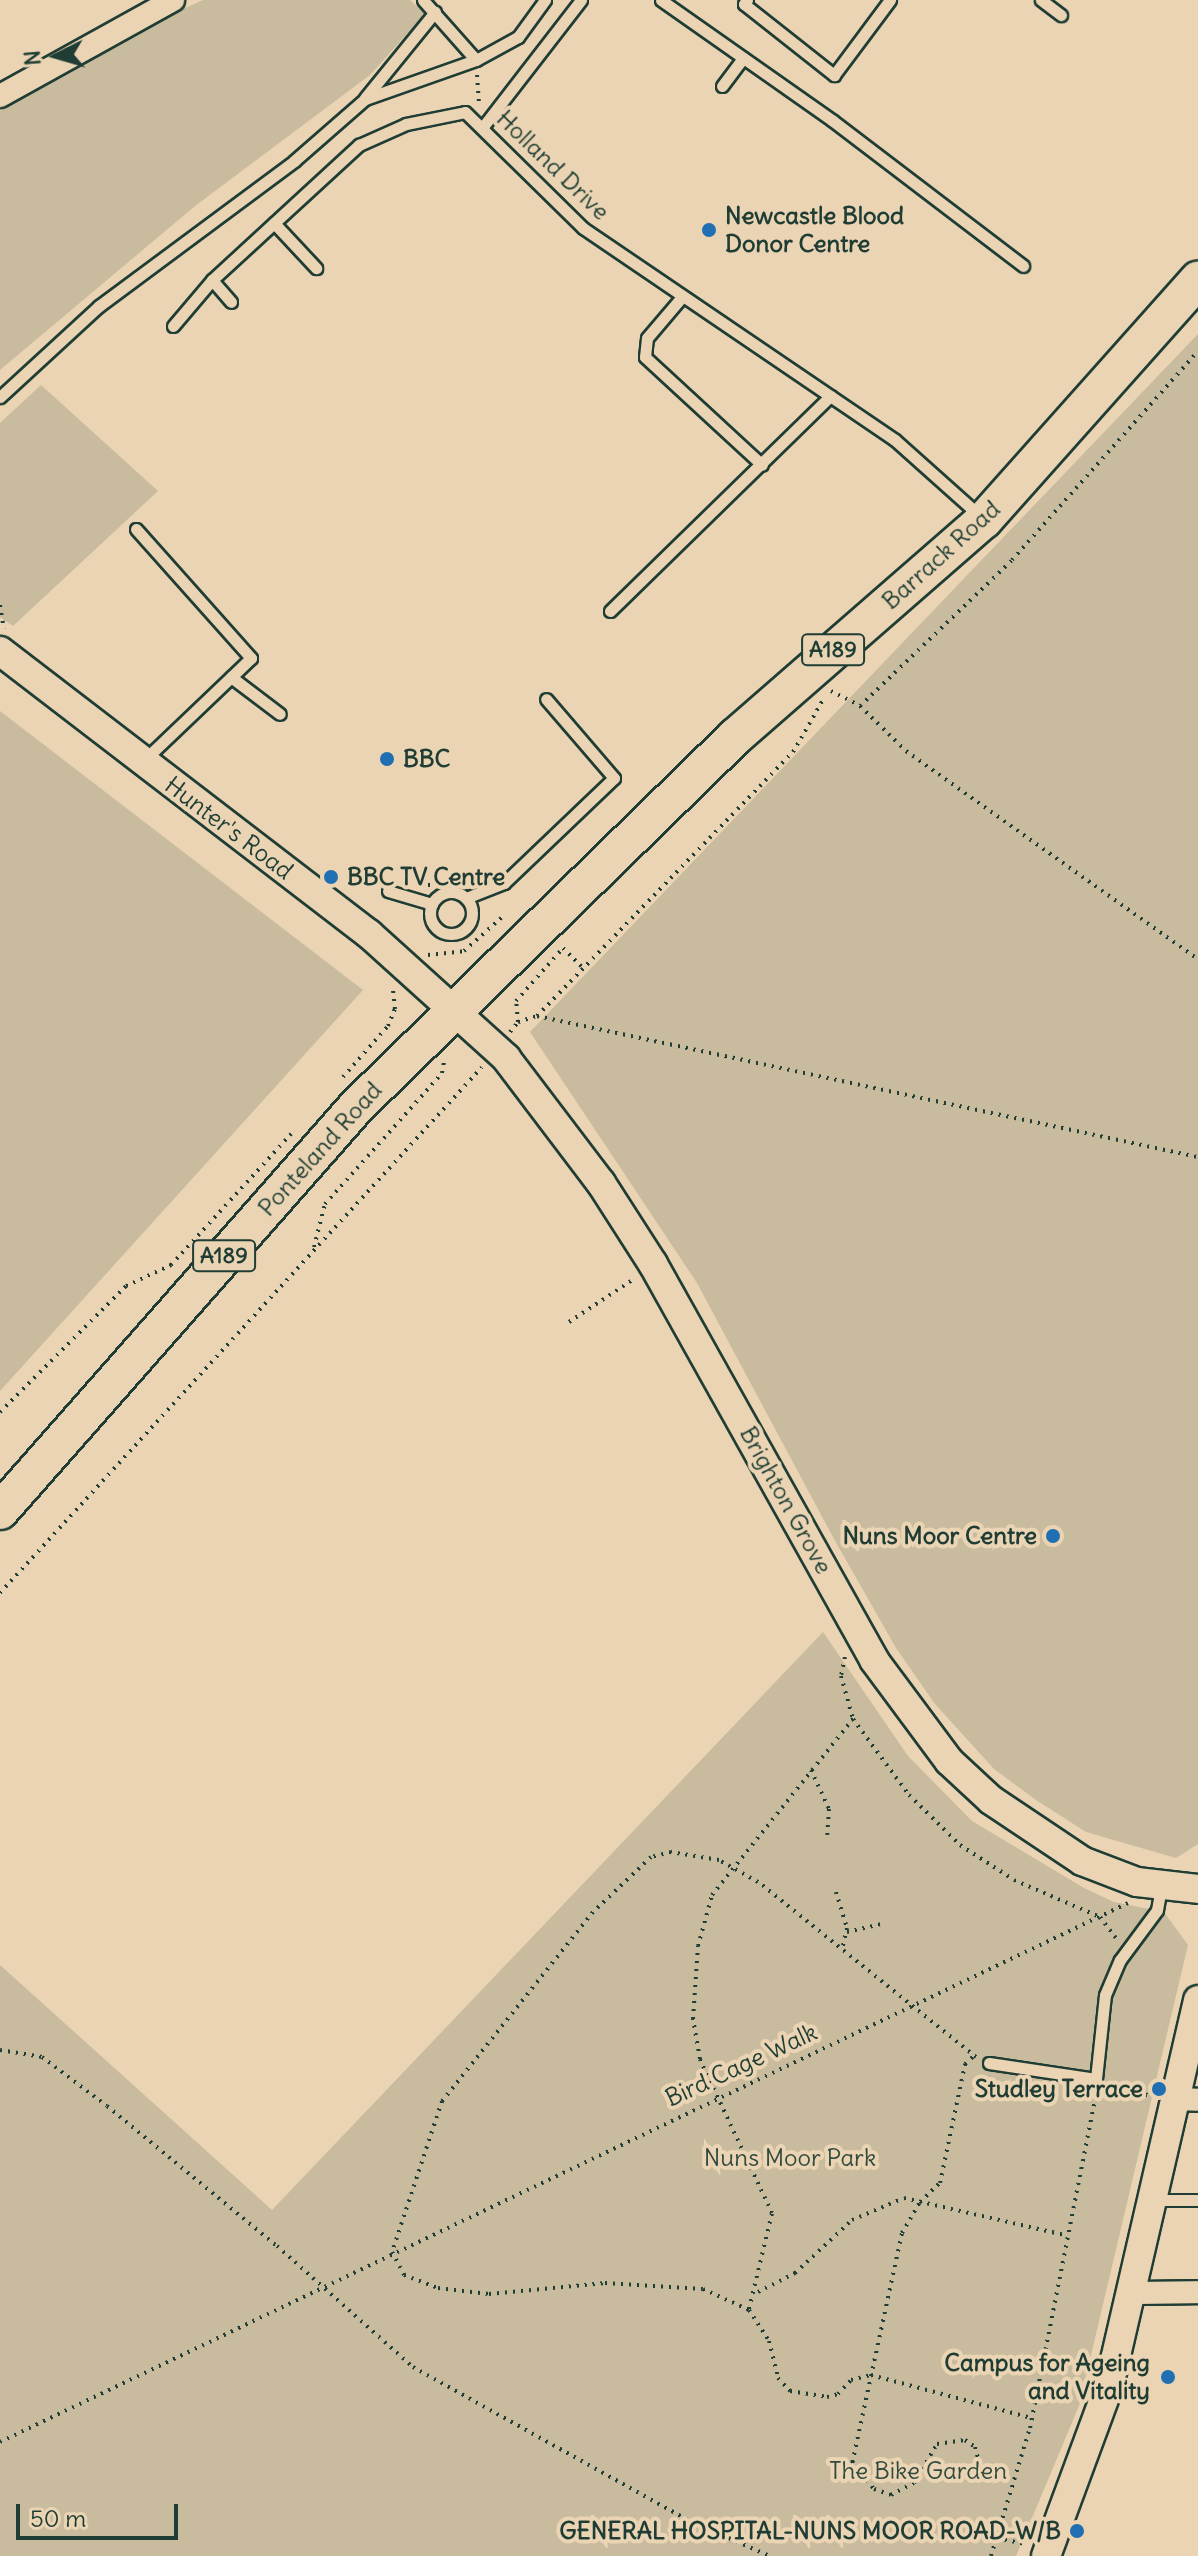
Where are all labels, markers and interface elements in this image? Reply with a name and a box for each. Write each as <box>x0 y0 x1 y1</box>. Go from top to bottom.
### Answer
north arrow <box>16 16 96 96</box>
text: N <box>17 49 47 67</box>
street label: Holland Drive <box>491 104 615 226</box>
place label: Newcastle Blood Donor Centre <box>725 202 904 258</box>
marker: Newcastle Blood Donor Centre <box>700 221 718 239</box>
street label: Barrack Road <box>876 495 1006 615</box>
road number: A189 <box>801 632 865 668</box>
place label: BBC <box>403 745 450 773</box>
marker: BBC <box>378 750 396 768</box>
street label: Hunter's Road <box>159 770 299 886</box>
place label: BBC TV Centre <box>347 863 505 891</box>
marker: BBC TV Centre <box>322 868 340 886</box>
street label: Ponteland Road <box>252 1076 388 1222</box>
road number: A189 <box>192 1238 256 1274</box>
street label: Brighton Grove <box>734 1421 838 1579</box>
place label: Nuns Moor Centre <box>842 1522 1037 1550</box>
marker: Nuns Moor Centre <box>1044 1527 1062 1545</box>
street label: Bird Cage Walk <box>661 2017 821 2113</box>
place label: Studley Terrace <box>975 2075 1143 2103</box>
marker: Studley Terrace <box>1150 2080 1168 2098</box>
park label: Nuns Moor Park <box>704 2144 876 2172</box>
place label: Campus for Ageing and Vitality <box>944 2349 1150 2405</box>
marker: Campus for Ageing and Vitality <box>1157 2366 1179 2388</box>
park label: The Bike Garden <box>829 2457 1007 2485</box>
scale bar <box>20 2488 182 2538</box>
text: 50 m <box>30 2503 86 2533</box>
place label: GENERAL HOSPITAL-NUNS MOOR ROAD-W/B <box>559 2517 1061 2545</box>
marker: GENERAL HOSPITAL-NUNS MOOR ROAD-W/B <box>1068 2522 1086 2540</box>

